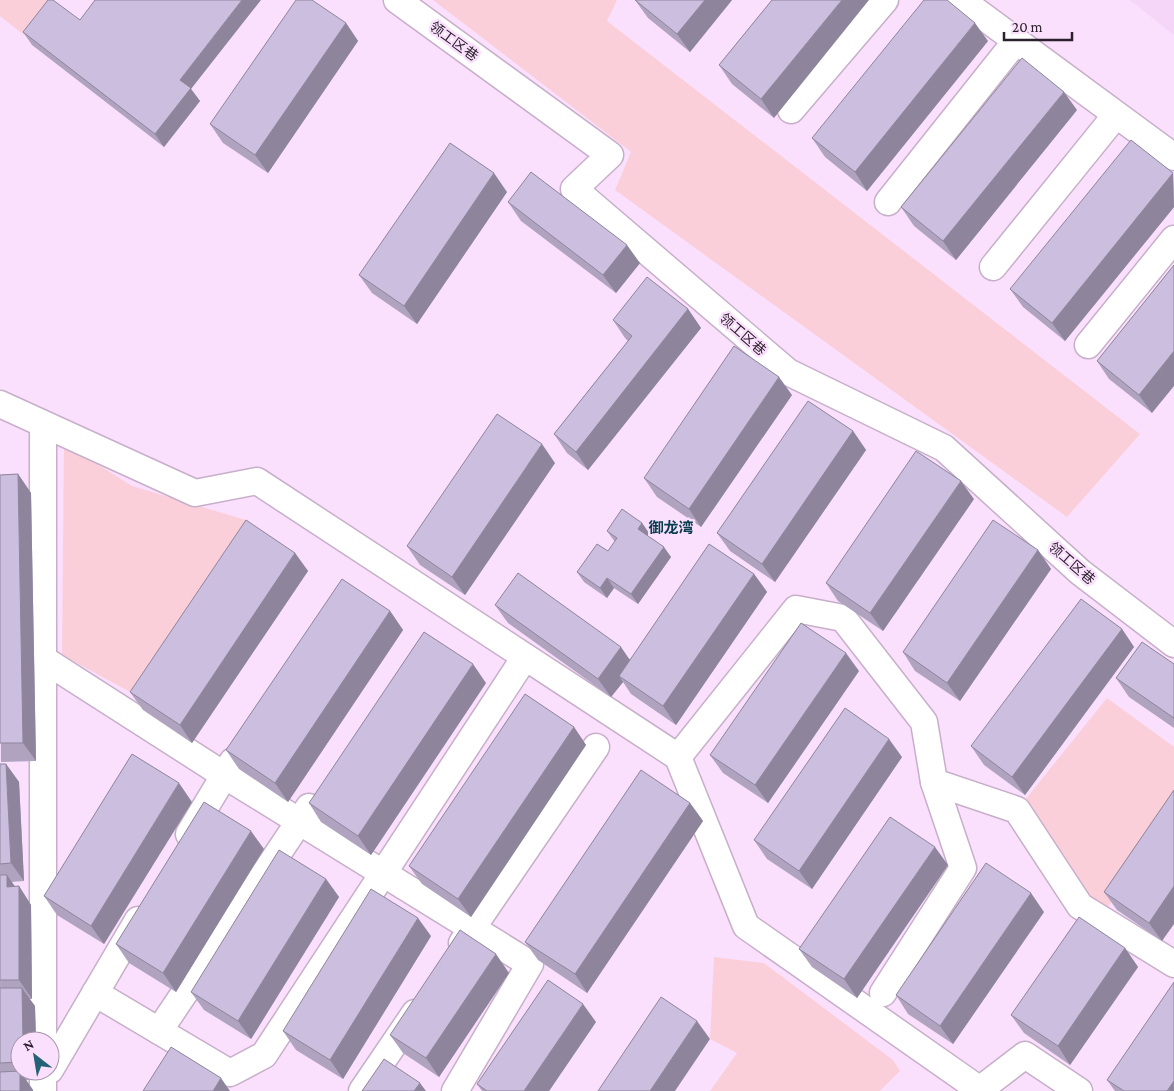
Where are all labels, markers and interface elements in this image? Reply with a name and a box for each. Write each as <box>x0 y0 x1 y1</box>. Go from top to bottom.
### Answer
scale bar <box>1004 10 1072 42</box>
street label: 领工区巷 <box>427 18 481 64</box>
text: 20 m <box>1012 19 1043 35</box>
street label: 领工区巷 <box>717 310 769 358</box>
district label: 御龙湾 <box>648 519 694 536</box>
street label: 领工区巷 <box>1046 539 1098 587</box>
north arrow <box>10 1031 60 1081</box>
text: N <box>20 1035 37 1054</box>

